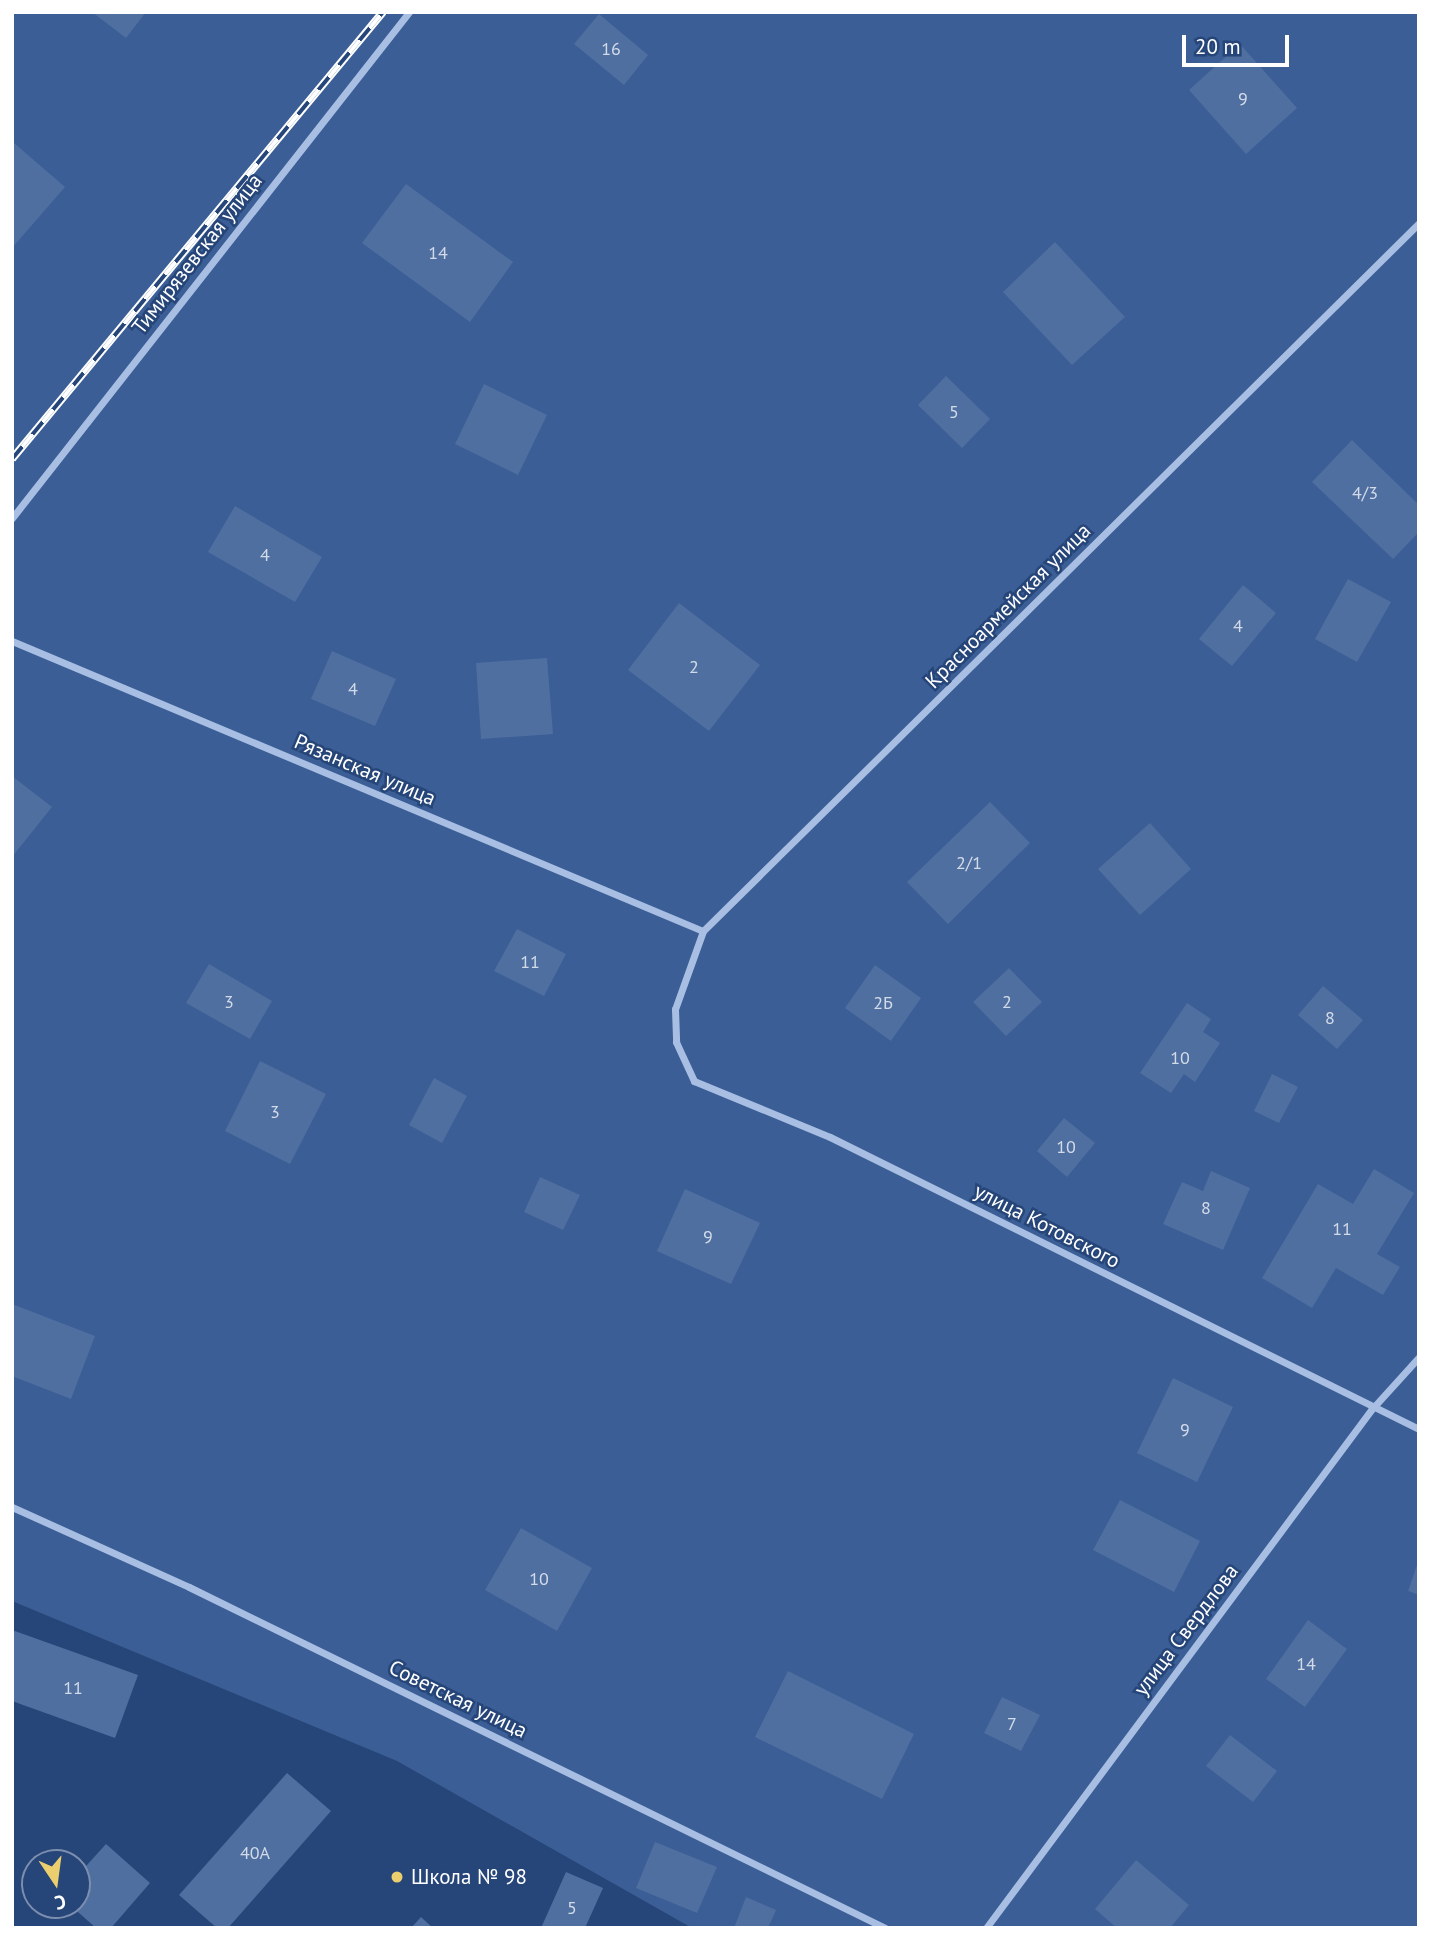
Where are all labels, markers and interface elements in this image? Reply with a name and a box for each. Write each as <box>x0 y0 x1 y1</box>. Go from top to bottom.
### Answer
scale bar <box>1186 21 1293 65</box>
text: 20 m <box>1195 33 1241 60</box>
house number: 16 <box>601 38 621 60</box>
house number: 9 <box>1238 88 1248 110</box>
street label: Тимирязевская улица <box>127 169 267 339</box>
house number: 14 <box>428 242 448 264</box>
house number: 5 <box>949 401 959 423</box>
house number: 4/3 <box>1352 482 1378 504</box>
street label: Красноармейская улица <box>920 518 1096 694</box>
house number: 4 <box>260 544 270 566</box>
house number: 4 <box>1233 615 1243 637</box>
house number: 2 <box>689 656 699 678</box>
house number: 4 <box>348 678 358 700</box>
street label: Рязанская улица <box>290 729 440 811</box>
house number: 2/1 <box>956 852 982 874</box>
house number: 11 <box>520 951 540 973</box>
house number: 3 <box>224 991 234 1013</box>
house number: 2 <box>1002 991 1012 1013</box>
house number: 2Б <box>873 992 893 1014</box>
house number: 8 <box>1325 1007 1335 1029</box>
house number: 10 <box>1170 1047 1190 1069</box>
house number: 3 <box>270 1101 280 1123</box>
house number: 10 <box>1056 1136 1076 1158</box>
street label: улица Котовского <box>970 1178 1124 1274</box>
house number: 8 <box>1201 1197 1211 1219</box>
house number: 11 <box>1332 1218 1352 1240</box>
house number: 9 <box>703 1226 713 1248</box>
house number: 9 <box>1180 1419 1190 1441</box>
street label: улица Свердлова <box>1128 1559 1244 1701</box>
house number: 10 <box>529 1568 549 1590</box>
house number: 14 <box>1296 1653 1316 1675</box>
street label: Советская улица <box>385 1655 531 1743</box>
house number: 11 <box>63 1677 83 1699</box>
house number: 7 <box>1007 1713 1017 1735</box>
house number: 40А <box>240 1842 270 1864</box>
north arrow <box>21 1849 91 1919</box>
place label: Школа № 98 <box>411 1864 527 1890</box>
marker: Школа № 98 <box>389 1869 405 1885</box>
text: С <box>52 1890 68 1915</box>
house number: 5 <box>567 1897 577 1919</box>

